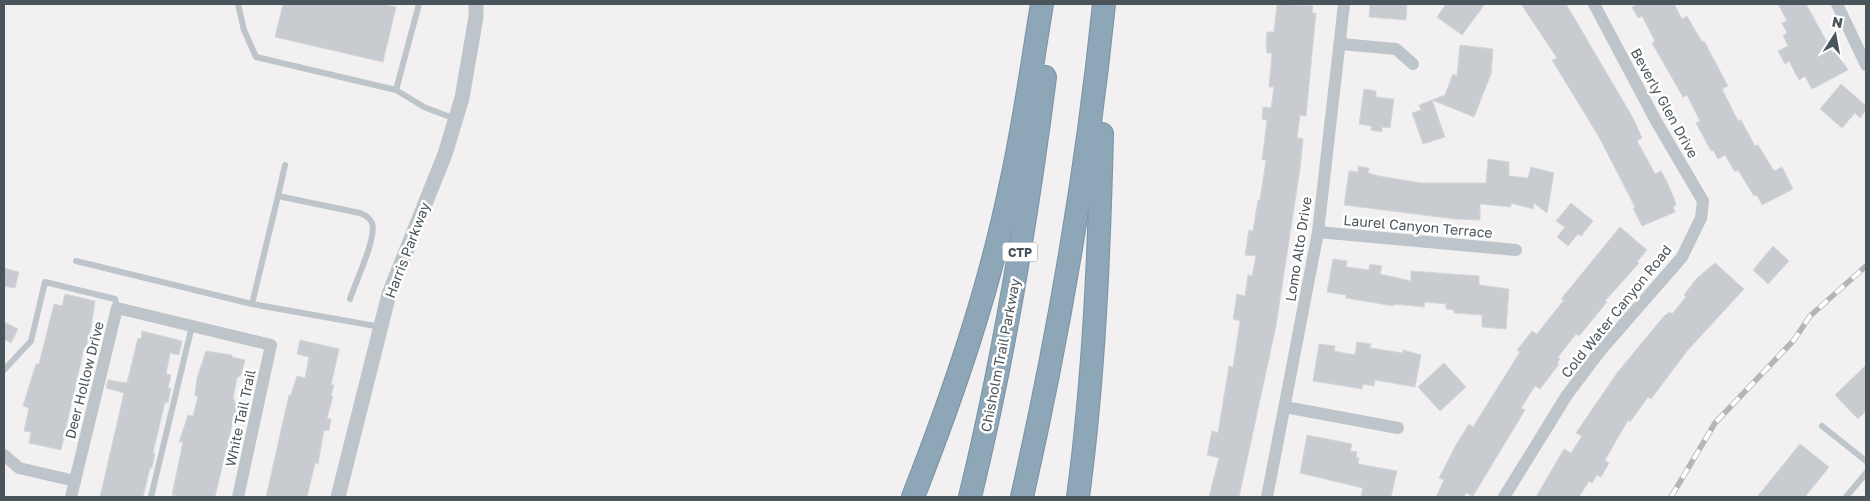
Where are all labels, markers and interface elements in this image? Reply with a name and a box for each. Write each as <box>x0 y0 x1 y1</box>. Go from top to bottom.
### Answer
north arrow <box>1810 10 1860 60</box>
text: N <box>1831 12 1844 31</box>
street label: Beverly Glen Drive <box>1628 45 1702 161</box>
street label: Lomo Alto Drive <box>1281 195 1315 303</box>
street label: Harris Parkway <box>381 200 433 300</box>
street label: Laurel Canyon Terrace <box>1343 211 1493 241</box>
street label: Cold Water Canyon Road <box>1557 241 1675 381</box>
road number: CTP <box>1002 242 1038 262</box>
street label: Chisholm Trail Parkway <box>977 277 1023 433</box>
street label: Deer Hollow Drive <box>61 319 107 441</box>
street label: White Tail Trail <box>221 368 259 468</box>

